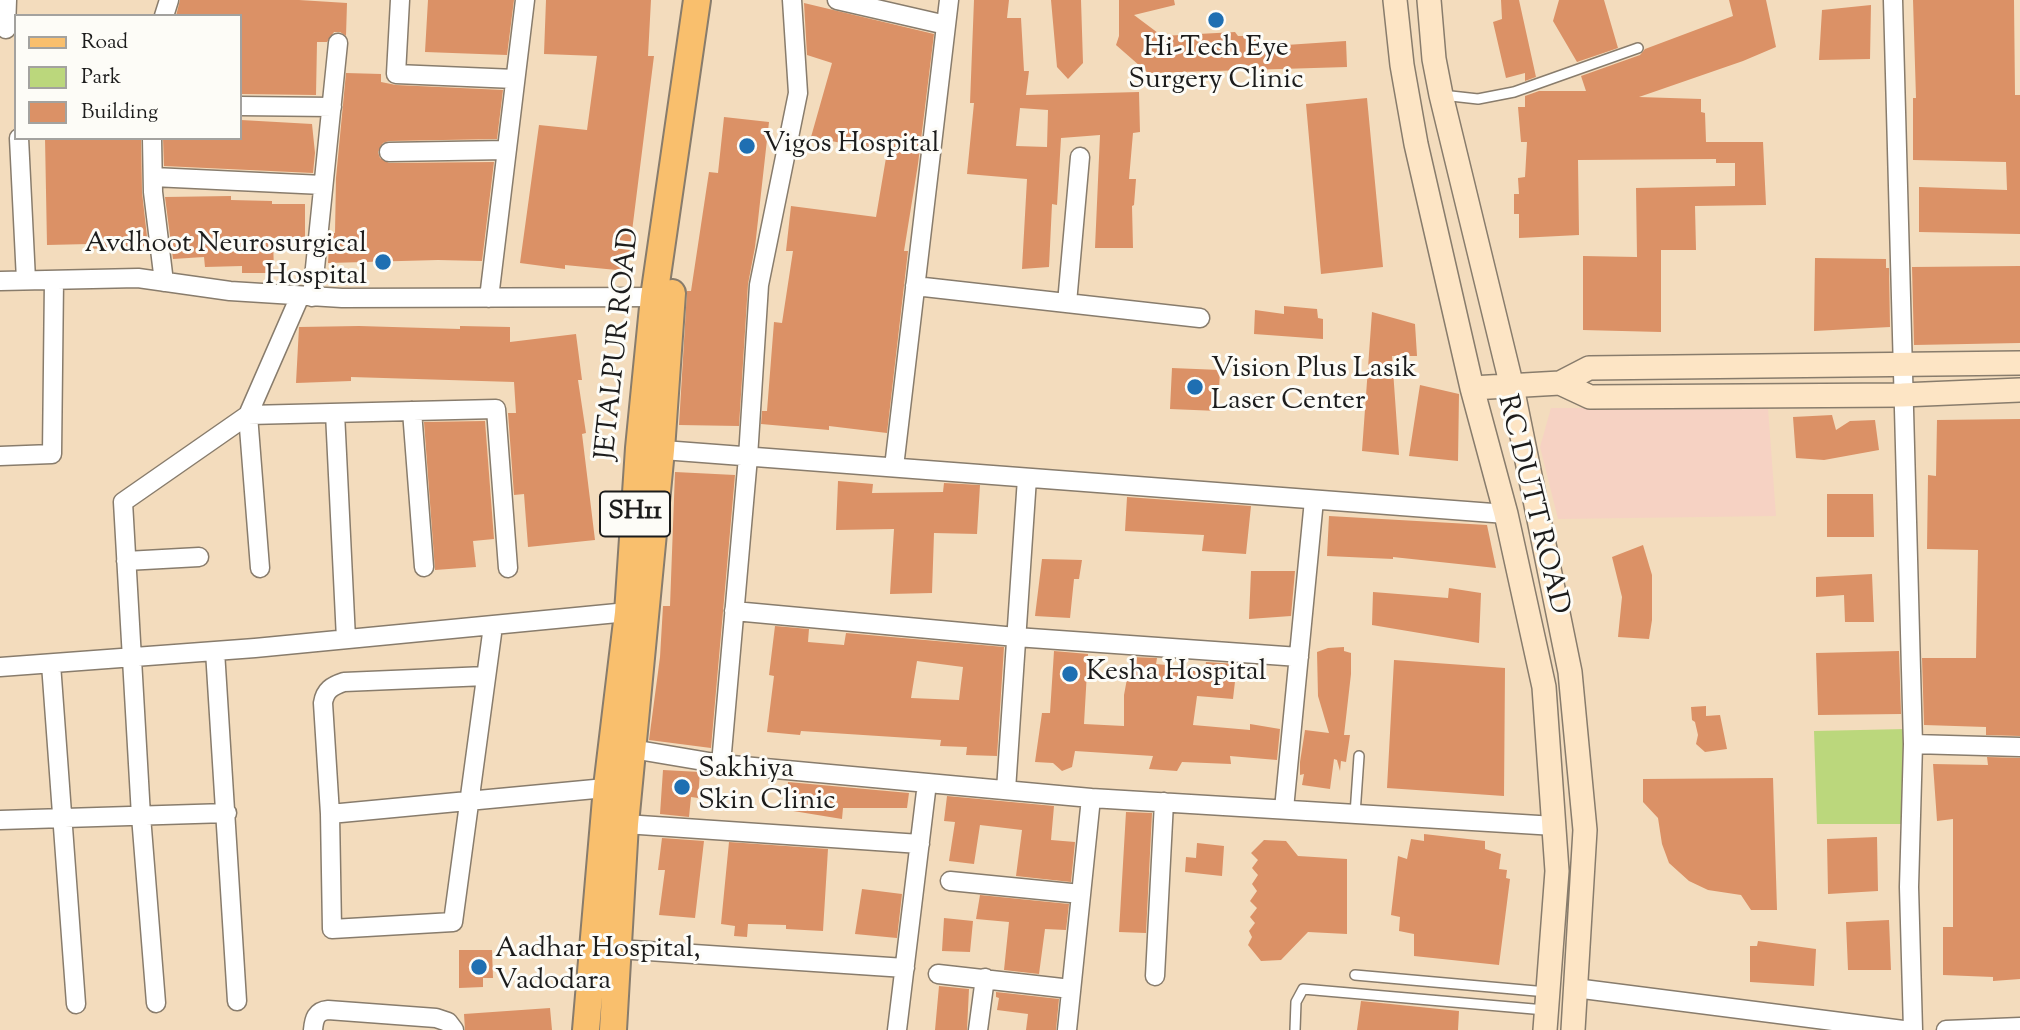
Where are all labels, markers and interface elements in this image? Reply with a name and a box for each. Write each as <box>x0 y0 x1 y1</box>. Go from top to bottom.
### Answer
marker: Hi-Tech Eye Surgery Clinic <box>1206 10 1226 30</box>
legend <box>14 14 242 140</box>
text: Road <box>81 28 128 58</box>
place label: Hi-Tech Eye Surgery Clinic <box>1128 33 1304 99</box>
text: Park <box>81 63 121 93</box>
text: Building <box>81 98 158 128</box>
place label: Vigos Hospital <box>763 129 940 163</box>
marker: Vigos Hospital <box>737 136 757 156</box>
street label: JETALPUR ROAD <box>591 226 649 462</box>
place label: Avdhoot Neurosurgical Hospital <box>85 229 367 295</box>
marker: Avdhoot Neurosurgical Hospital <box>373 252 393 272</box>
place label: Vision Plus Lasik Laser Center <box>1211 354 1417 420</box>
marker: Vision Plus Lasik Laser Center <box>1185 377 1205 397</box>
street label: RC DUTT ROAD <box>1487 392 1575 618</box>
road number: SH11 <box>600 492 670 536</box>
place label: Kesha Hospital <box>1086 657 1267 691</box>
marker: Kesha Hospital <box>1060 664 1080 684</box>
place label: Sakhiya Skin Clinic <box>698 754 836 820</box>
marker: Sakhiya Skin Clinic <box>672 777 692 797</box>
place label: Aadhar Hospital, Vadodara <box>495 934 701 1000</box>
marker: Aadhar Hospital, Vadodara <box>469 957 489 977</box>

